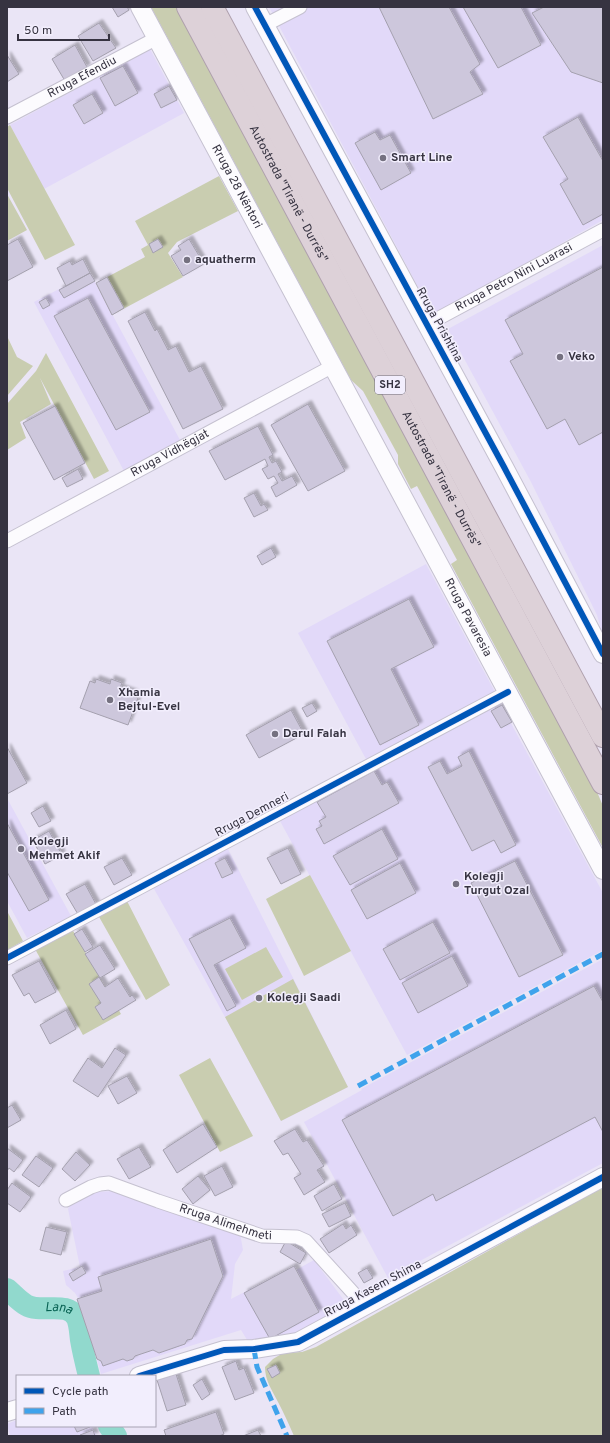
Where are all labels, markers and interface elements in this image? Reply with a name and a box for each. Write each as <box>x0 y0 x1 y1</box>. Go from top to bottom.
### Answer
scale bar <box>18 16 109 42</box>
text: 50 m <box>24 23 52 39</box>
street label: Rruga Efendiu <box>45 53 120 102</box>
street label: Autostrada "Tiranë - Durrës" <box>245 123 331 265</box>
street label: Rruga 28 Nëntori <box>207 142 265 232</box>
place label: Smart Line <box>391 150 453 166</box>
marker: Smart Line <box>378 153 388 163</box>
street label: Rruga Petro Nini Luarasi <box>453 240 576 316</box>
place label: aquatherm <box>195 252 256 268</box>
marker: aquatherm <box>182 255 192 265</box>
street label: Rruga Prishtina <box>412 285 466 365</box>
place label: Veko <box>568 349 595 365</box>
marker: Veko <box>555 352 565 362</box>
road number: SH2 <box>375 376 405 394</box>
street label: Autostrada "Tiranë - Durrës" <box>398 408 484 551</box>
street label: Rruga Vidhëgjat <box>128 426 212 481</box>
street label: Rruga Pavaresia <box>440 576 495 660</box>
place label: Xhamia Bejtul-Evel <box>118 685 180 715</box>
marker: Xhamia Bejtul-Evel <box>105 695 115 705</box>
place label: Darul Falah <box>283 726 347 742</box>
marker: Darul Falah <box>270 729 280 739</box>
street label: Rruga Demneri <box>212 789 292 841</box>
place label: Kolegji Mehmet Akif <box>29 834 101 864</box>
marker: Kolegji Mehmet Akif <box>16 844 26 854</box>
place label: Kolegji Turgut Ozal <box>464 869 529 899</box>
marker: Kolegji Turgut Ozal <box>451 879 461 889</box>
place label: Kolegji Saadi <box>267 990 341 1006</box>
marker: Kolegji Saadi <box>254 993 264 1003</box>
street label: Rruga Alimehmeti <box>177 1201 272 1244</box>
street label: Rruga Kasem Shima <box>322 1257 424 1321</box>
water label: Lana <box>45 1300 75 1319</box>
legend <box>16 1375 156 1427</box>
text: Cycle path <box>52 1384 109 1400</box>
text: Path <box>52 1404 77 1420</box>

